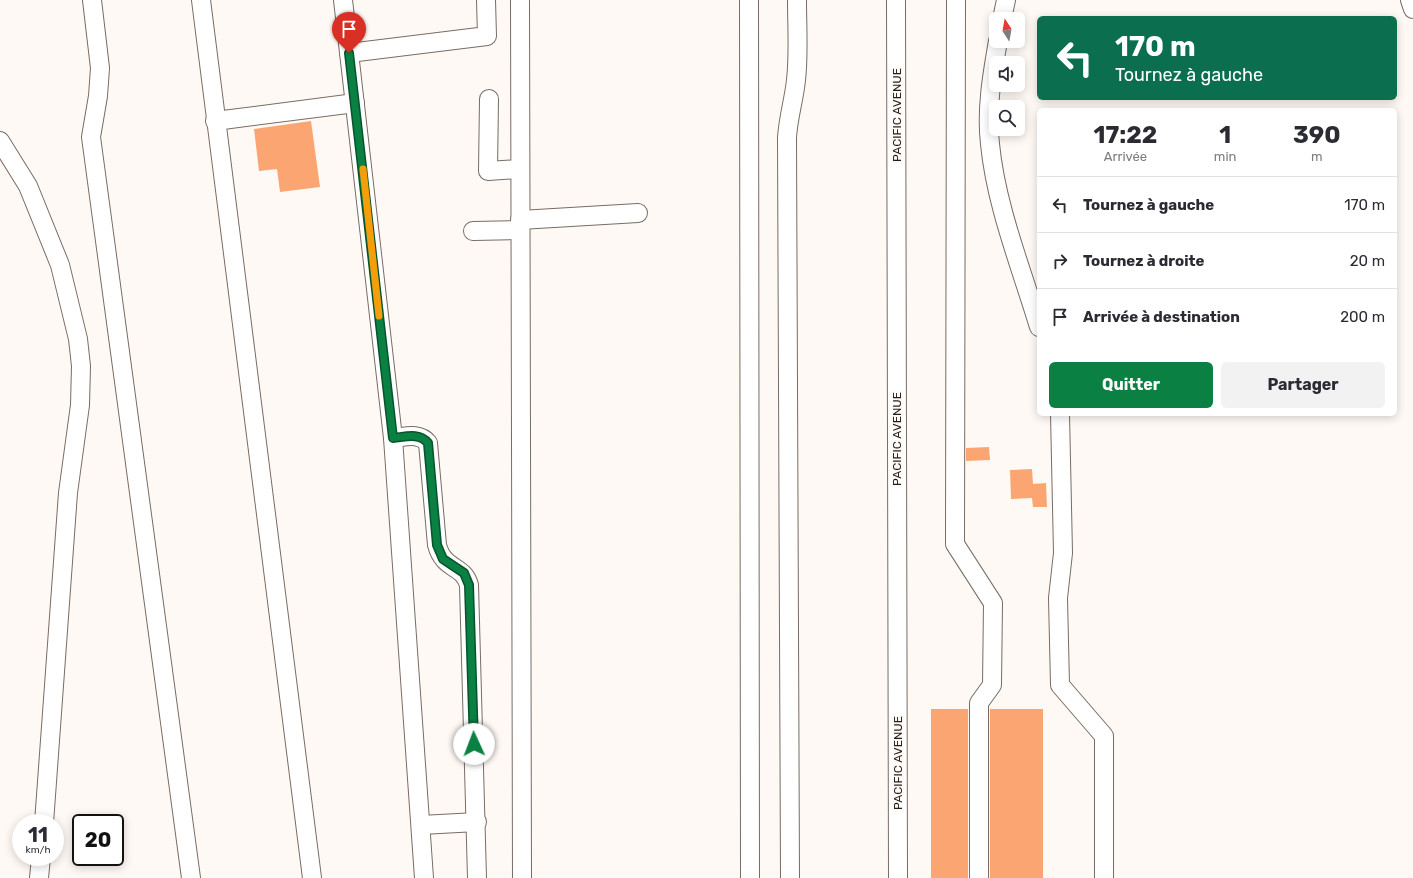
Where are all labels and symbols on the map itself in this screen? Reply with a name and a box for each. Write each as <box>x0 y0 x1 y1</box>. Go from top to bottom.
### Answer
pin <box>332 12 366 53</box>
north arrow <box>989 12 1025 48</box>
street label: PACIFIC AVENUE <box>890 68 904 162</box>
street label: PACIFIC AVENUE <box>890 392 904 486</box>
street label: PACIFIC AVENUE <box>891 716 905 810</box>
position arrow <box>453 723 495 765</box>
speed limit sign: 20 <box>72 814 124 866</box>

